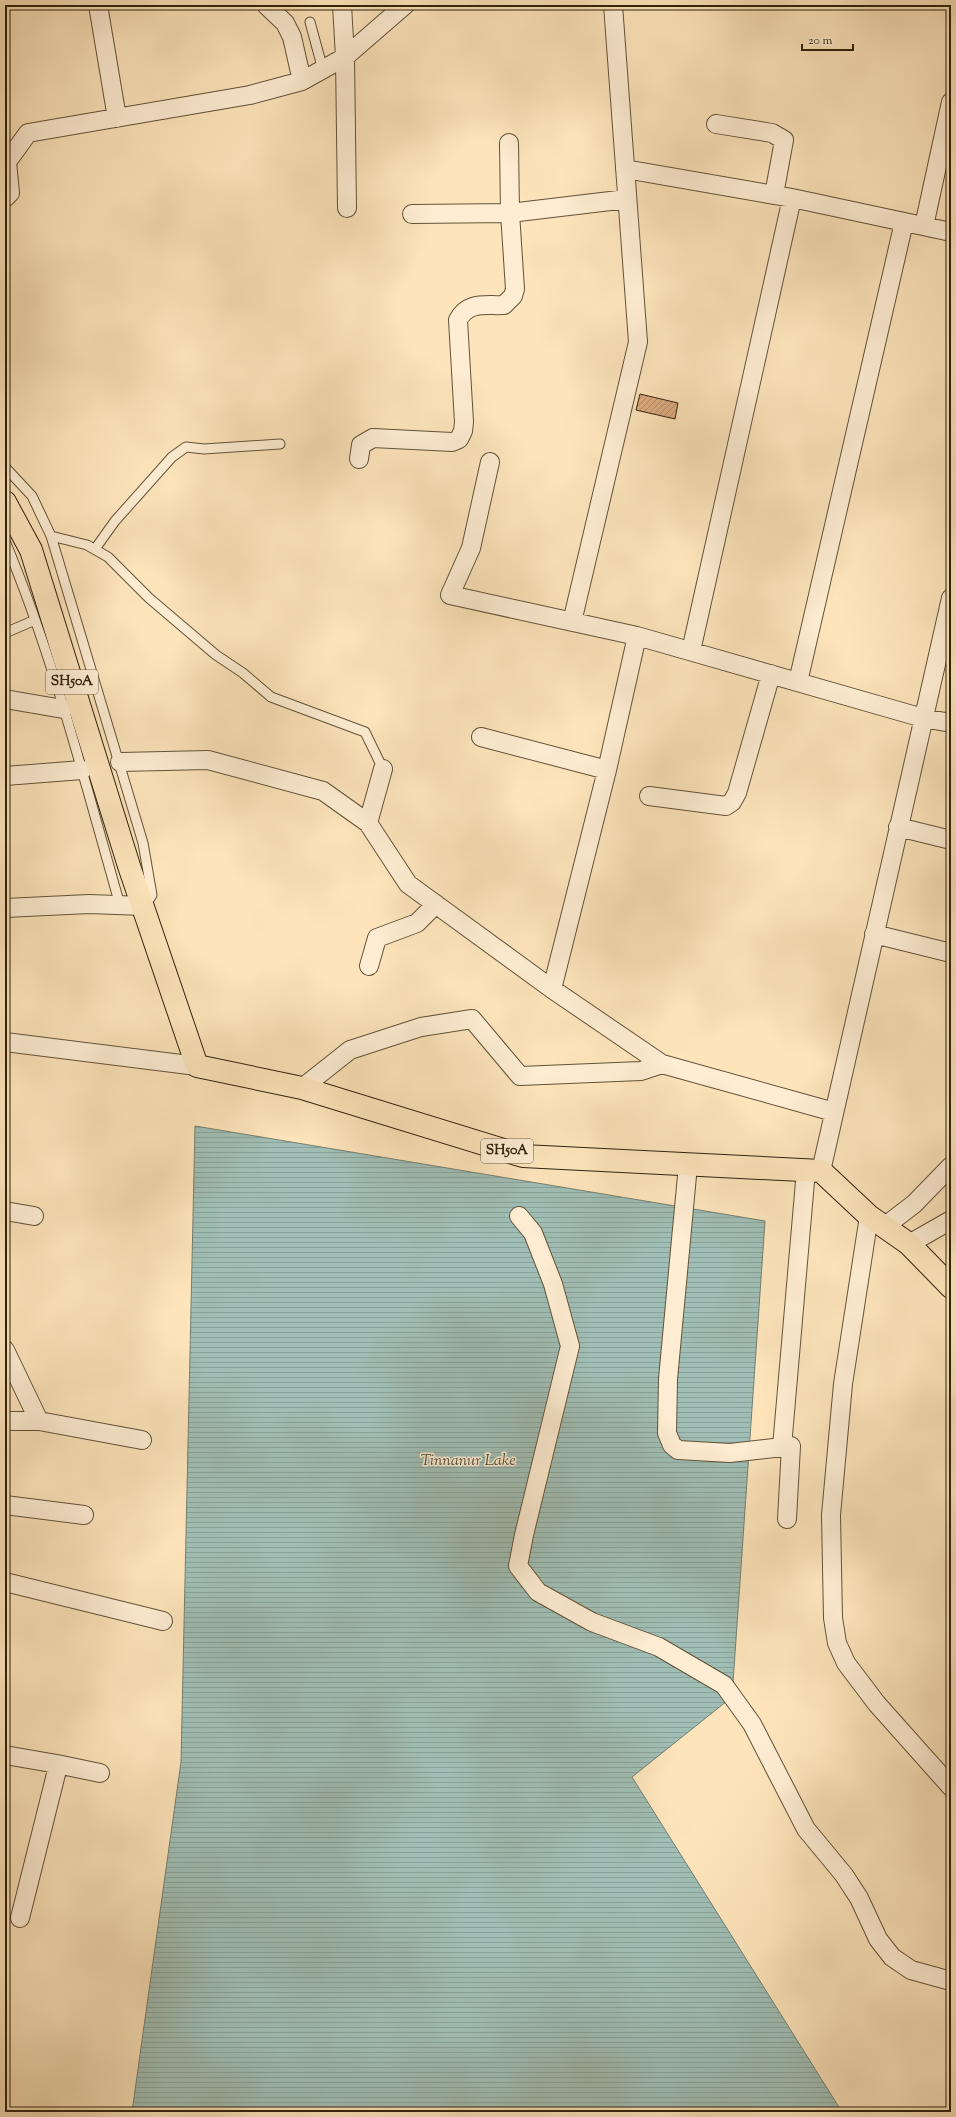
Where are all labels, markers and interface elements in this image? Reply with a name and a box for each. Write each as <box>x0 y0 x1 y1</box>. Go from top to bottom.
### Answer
scale bar <box>802 26 853 52</box>
text: 20 m <box>808 32 833 50</box>
road number: SH50A <box>46 670 98 694</box>
road number: SH50A <box>481 1139 533 1163</box>
water label: Tinnanur Lake <box>420 1450 516 1473</box>

